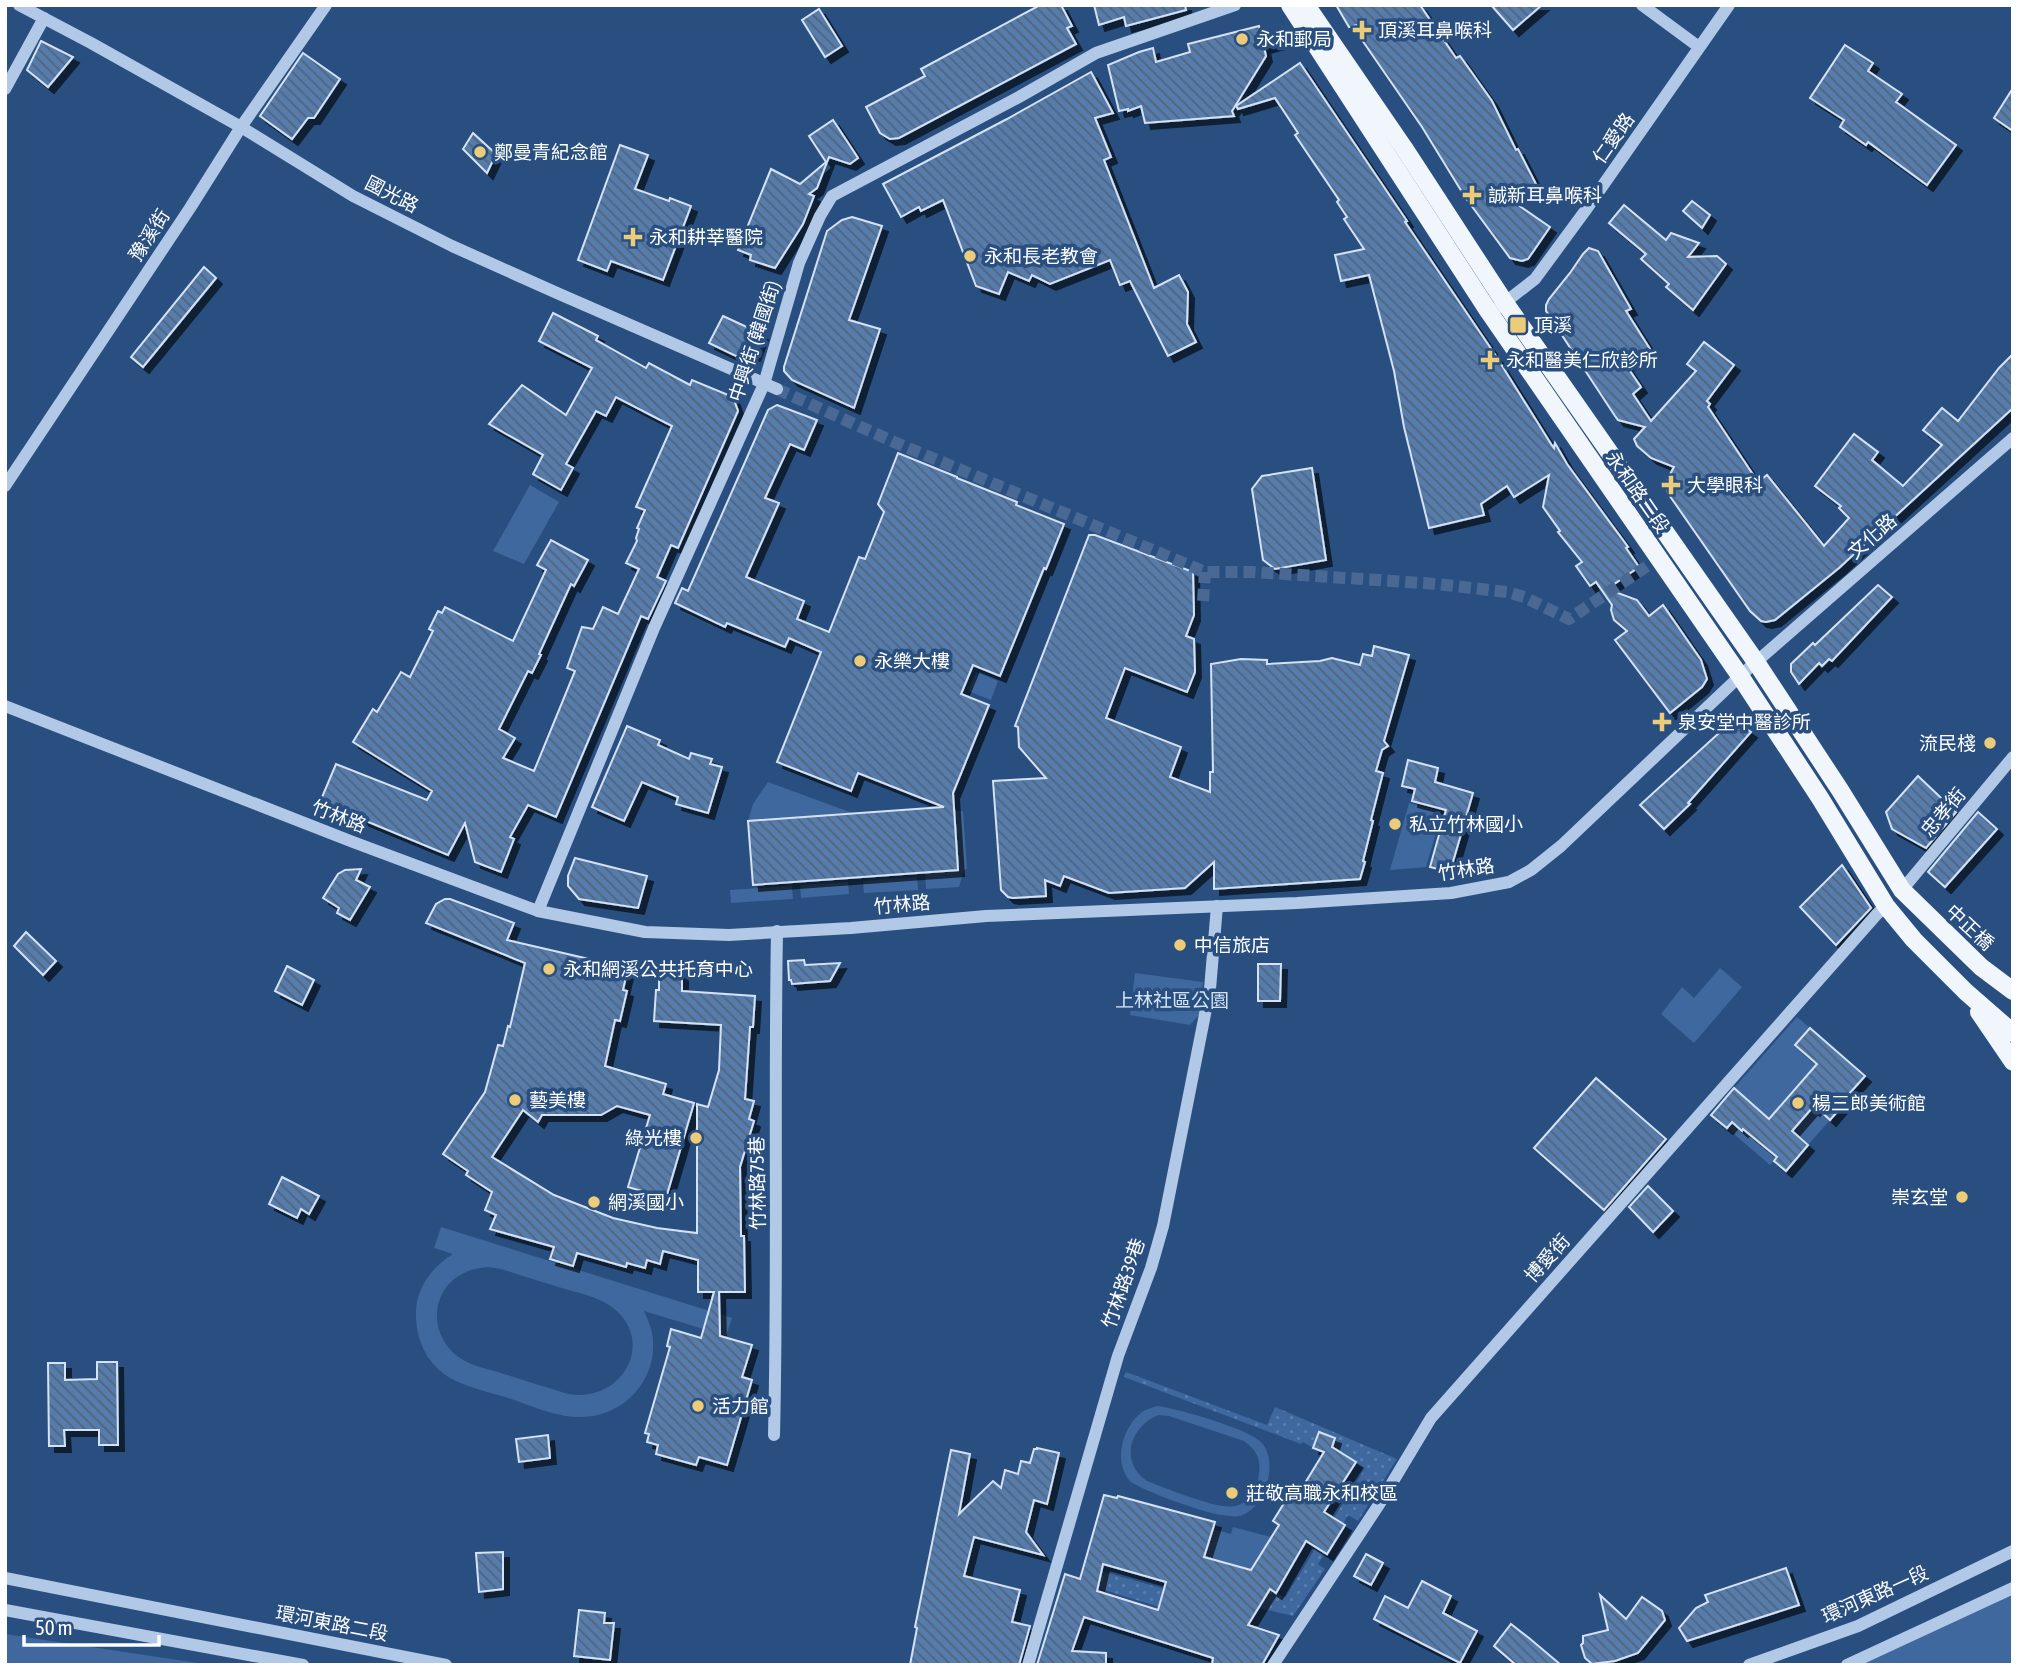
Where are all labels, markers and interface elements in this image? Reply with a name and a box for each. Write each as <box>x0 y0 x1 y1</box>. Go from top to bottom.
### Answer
place label: 頂溪耳鼻喉科 <box>1378 19 1492 41</box>
marker: 頂溪耳鼻喉科 <box>1352 20 1372 40</box>
place label: 永和郵局 <box>1256 28 1332 50</box>
marker: 永和郵局 <box>1234 31 1250 47</box>
street label: 仁愛路 <box>1588 108 1638 168</box>
place label: 鄭曼青紀念館 <box>494 141 608 163</box>
marker: 鄭曼青紀念館 <box>472 144 488 160</box>
street label: 國光路 <box>362 171 422 217</box>
place label: 誠新耳鼻喉科 <box>1488 184 1602 206</box>
marker: 誠新耳鼻喉科 <box>1462 185 1482 205</box>
street label: 豫溪街 <box>124 205 174 265</box>
place label: 永和耕莘醫院 <box>649 226 763 248</box>
marker: 永和耕莘醫院 <box>623 227 643 247</box>
place label: 永和長老教會 <box>984 245 1098 267</box>
marker: 永和長老教會 <box>962 248 978 264</box>
street label: 中興街 (韓國街) <box>724 278 784 404</box>
place label: 頂溪 <box>1534 314 1572 336</box>
marker: 頂溪 <box>1508 315 1528 335</box>
place label: 永和醫美仁欣診所 <box>1506 349 1658 371</box>
marker: 永和醫美仁欣診所 <box>1480 350 1500 370</box>
street label: 永和路二段 <box>1602 447 1674 537</box>
place label: 大學眼科 <box>1687 474 1763 496</box>
marker: 大學眼科 <box>1661 475 1681 495</box>
street label: 文化路 <box>1843 509 1901 563</box>
place label: 永樂大樓 <box>874 650 950 672</box>
marker: 永樂大樓 <box>852 653 868 669</box>
place label: 泉安堂中醫診所 <box>1678 711 1811 733</box>
marker: 泉安堂中醫診所 <box>1652 712 1672 732</box>
place label: 流民棧 <box>1919 732 1976 754</box>
marker: 流民棧 <box>1982 735 1998 751</box>
street label: 忠孝街 <box>1916 783 1970 841</box>
street label: 竹林路 <box>308 796 370 836</box>
place label: 私立竹林國小 <box>1409 813 1523 835</box>
marker: 私立竹林國小 <box>1387 816 1403 832</box>
street label: 竹林路 <box>1436 854 1496 884</box>
street label: 竹林路 <box>873 891 931 917</box>
street label: 中正橋 <box>1942 900 1998 954</box>
place label: 中信旅店 <box>1194 934 1270 956</box>
marker: 中信旅店 <box>1172 937 1188 953</box>
place label: 永和網溪公共托育中心 <box>563 958 753 980</box>
marker: 永和網溪公共托育中心 <box>541 961 557 977</box>
park label: 上林社區公園 <box>1115 989 1229 1011</box>
place label: 藝美樓 <box>529 1089 586 1111</box>
marker: 藝美樓 <box>507 1092 523 1108</box>
place label: 楊三郎美術館 <box>1812 1092 1926 1114</box>
marker: 楊三郎美術館 <box>1790 1095 1806 1111</box>
place label: 綠光樓 <box>625 1127 682 1149</box>
marker: 綠光樓 <box>688 1130 704 1146</box>
street label: 竹林路75巷 <box>745 1136 769 1230</box>
place label: 崇玄堂 <box>1891 1186 1948 1208</box>
marker: 崇玄堂 <box>1954 1189 1970 1205</box>
place label: 網溪國小 <box>608 1191 684 1213</box>
marker: 網溪國小 <box>586 1194 602 1210</box>
street label: 博愛街 <box>1520 1229 1574 1287</box>
street label: 竹林路39巷 <box>1097 1235 1149 1331</box>
place label: 活力館 <box>712 1395 769 1417</box>
marker: 活力館 <box>690 1398 706 1414</box>
place label: 莊敬高職永和校區 <box>1246 1482 1398 1504</box>
marker: 莊敬高職永和校區 <box>1224 1485 1240 1501</box>
street label: 環河東路一段 <box>1818 1561 1932 1627</box>
street label: 環河東路二段 <box>274 1601 390 1645</box>
scale bar <box>24 1604 159 1648</box>
text: 50 m <box>35 1615 73 1639</box>

